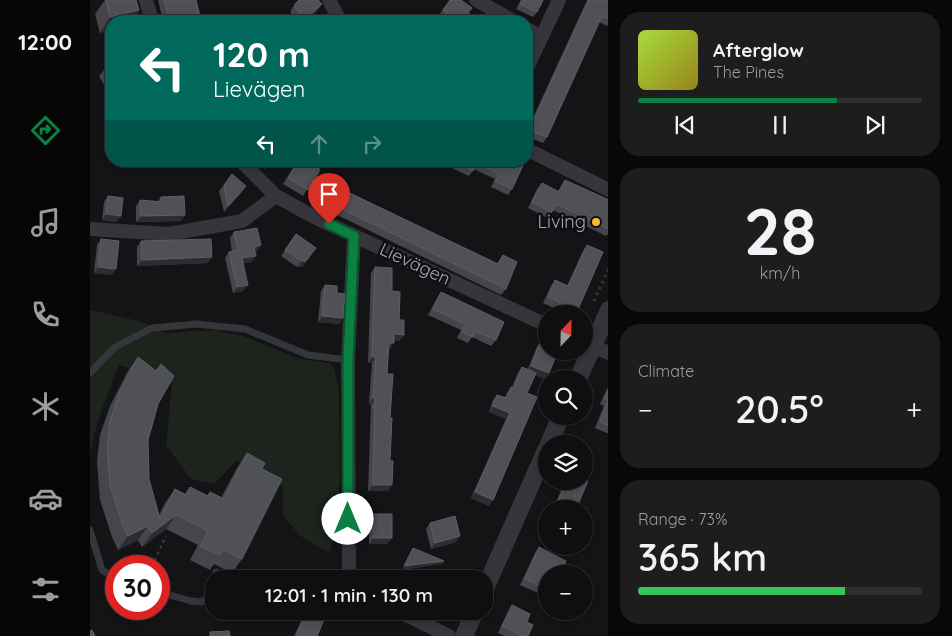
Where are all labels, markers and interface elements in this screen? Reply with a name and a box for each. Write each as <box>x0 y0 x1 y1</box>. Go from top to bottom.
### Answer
text: 12:00 <box>18 28 72 56</box>
text: 120 m <box>213 32 310 76</box>
icon: left <box>130 35 195 100</box>
text: Afterglow <box>713 38 804 62</box>
text: The Pines <box>713 62 784 82</box>
text: Lievägen <box>213 75 305 103</box>
icon: previous <box>671 111 699 139</box>
icon: pause <box>766 111 794 139</box>
icon: next <box>861 111 889 139</box>
icon: directions <box>28 113 63 148</box>
icon: left <box>252 130 280 158</box>
icon: ahead <box>305 130 333 158</box>
icon: right <box>358 130 386 158</box>
pin <box>308 173 350 224</box>
icon: arrive <box>315 180 343 208</box>
text: 28 <box>744 190 816 271</box>
icon: music <box>28 205 63 240</box>
place label: Living <box>538 210 586 233</box>
marker: Living <box>590 216 602 228</box>
street label: Lievägen <box>376 237 454 290</box>
text: km/h <box>760 263 800 283</box>
icon: phone <box>28 297 63 332</box>
north arrow <box>538 305 592 360</box>
map controls <box>538 305 593 620</box>
text: Climate <box>638 361 694 381</box>
button: search <box>538 370 593 425</box>
text: 20.5° <box>735 385 824 433</box>
icon: climate <box>28 389 63 424</box>
text: − <box>638 392 653 427</box>
text: + <box>906 392 922 427</box>
button: layers <box>538 435 593 490</box>
icon: car <box>28 481 63 516</box>
position arrow <box>321 492 373 544</box>
button: + <box>538 500 593 555</box>
text: Range · 73% <box>638 509 727 529</box>
text: 365 km <box>638 533 767 581</box>
speed limit sign: 30 <box>105 555 170 620</box>
button: − <box>538 565 593 620</box>
icon: filters <box>28 572 63 607</box>
text: 12:01 · 1 min · 130 m <box>265 583 433 607</box>

